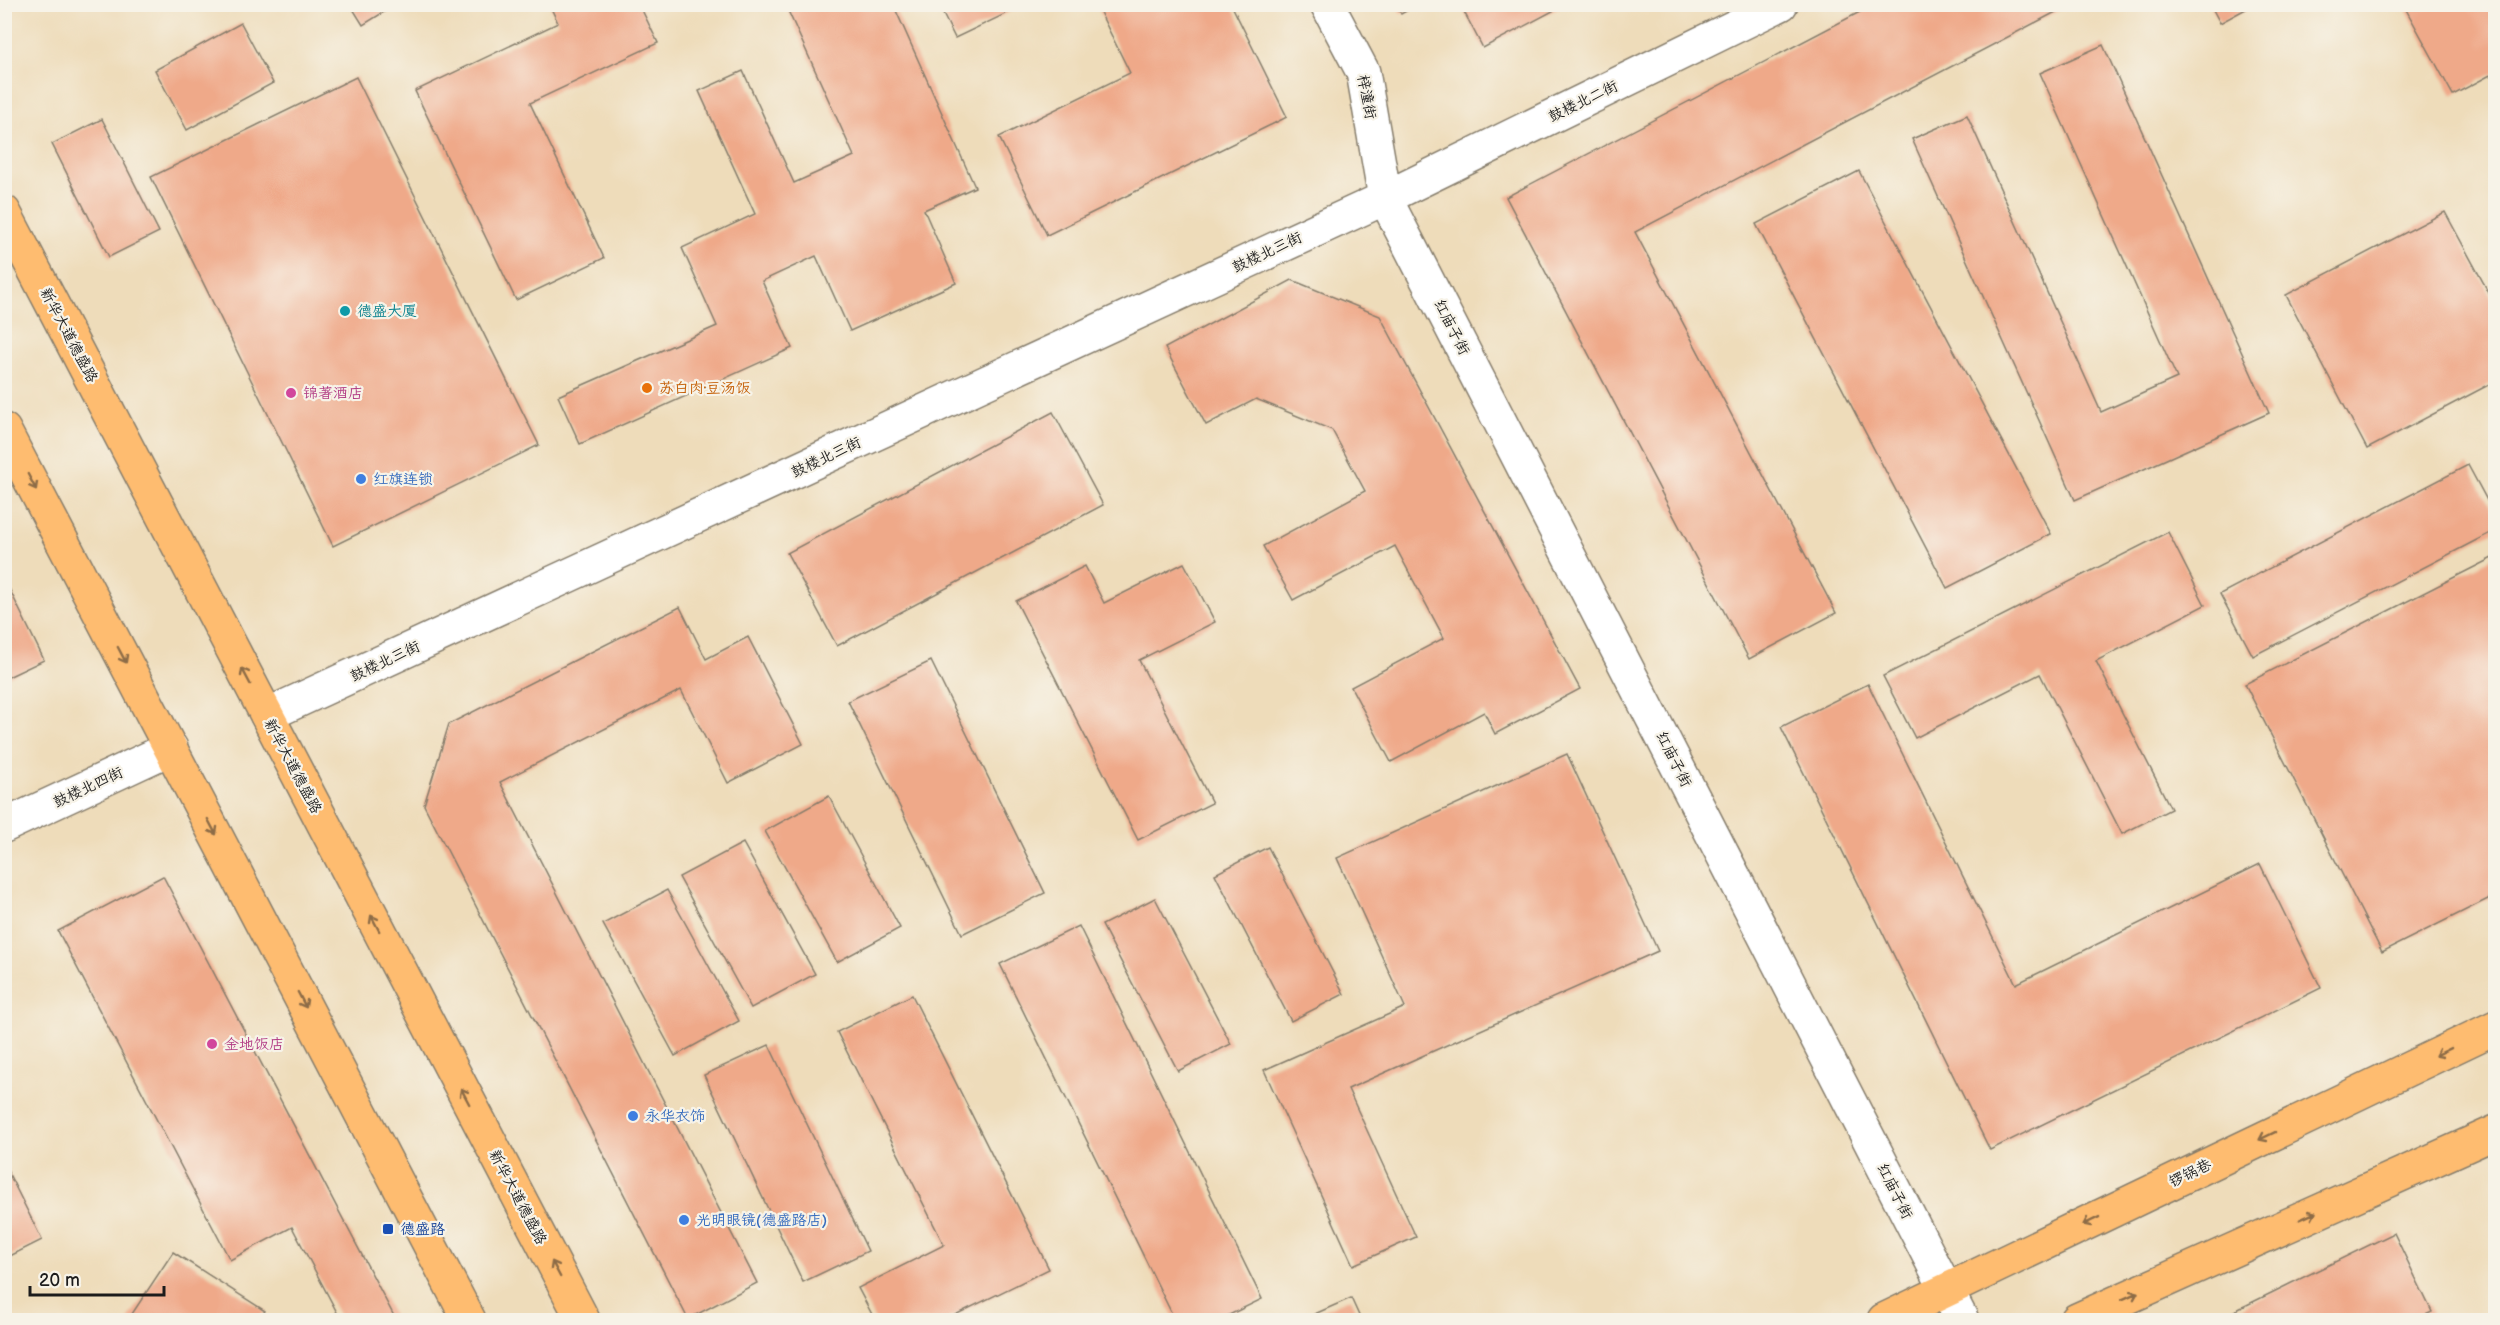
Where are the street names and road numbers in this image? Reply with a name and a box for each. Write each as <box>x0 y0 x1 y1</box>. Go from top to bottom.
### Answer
street label: 梓潼街 <box>1353 73 1380 121</box>
street label: 鼓楼北二街 <box>1545 76 1621 126</box>
street label: 鼓楼北三街 <box>1229 228 1305 277</box>
street label: 新华大道德盛路 <box>36 284 102 386</box>
street label: 红庙子街 <box>1429 296 1474 358</box>
street label: 鼓楼北三街 <box>788 433 864 482</box>
street label: 鼓楼北三街 <box>347 637 423 686</box>
street label: 新华大道德盛路 <box>260 715 326 817</box>
street label: 红庙子街 <box>1651 728 1696 790</box>
street label: 鼓楼北四街 <box>50 763 126 812</box>
street label: 新华大道德盛路 <box>485 1146 551 1248</box>
street label: 锣锅巷 <box>2166 1155 2215 1192</box>
street label: 红庙子街 <box>1872 1160 1917 1222</box>

